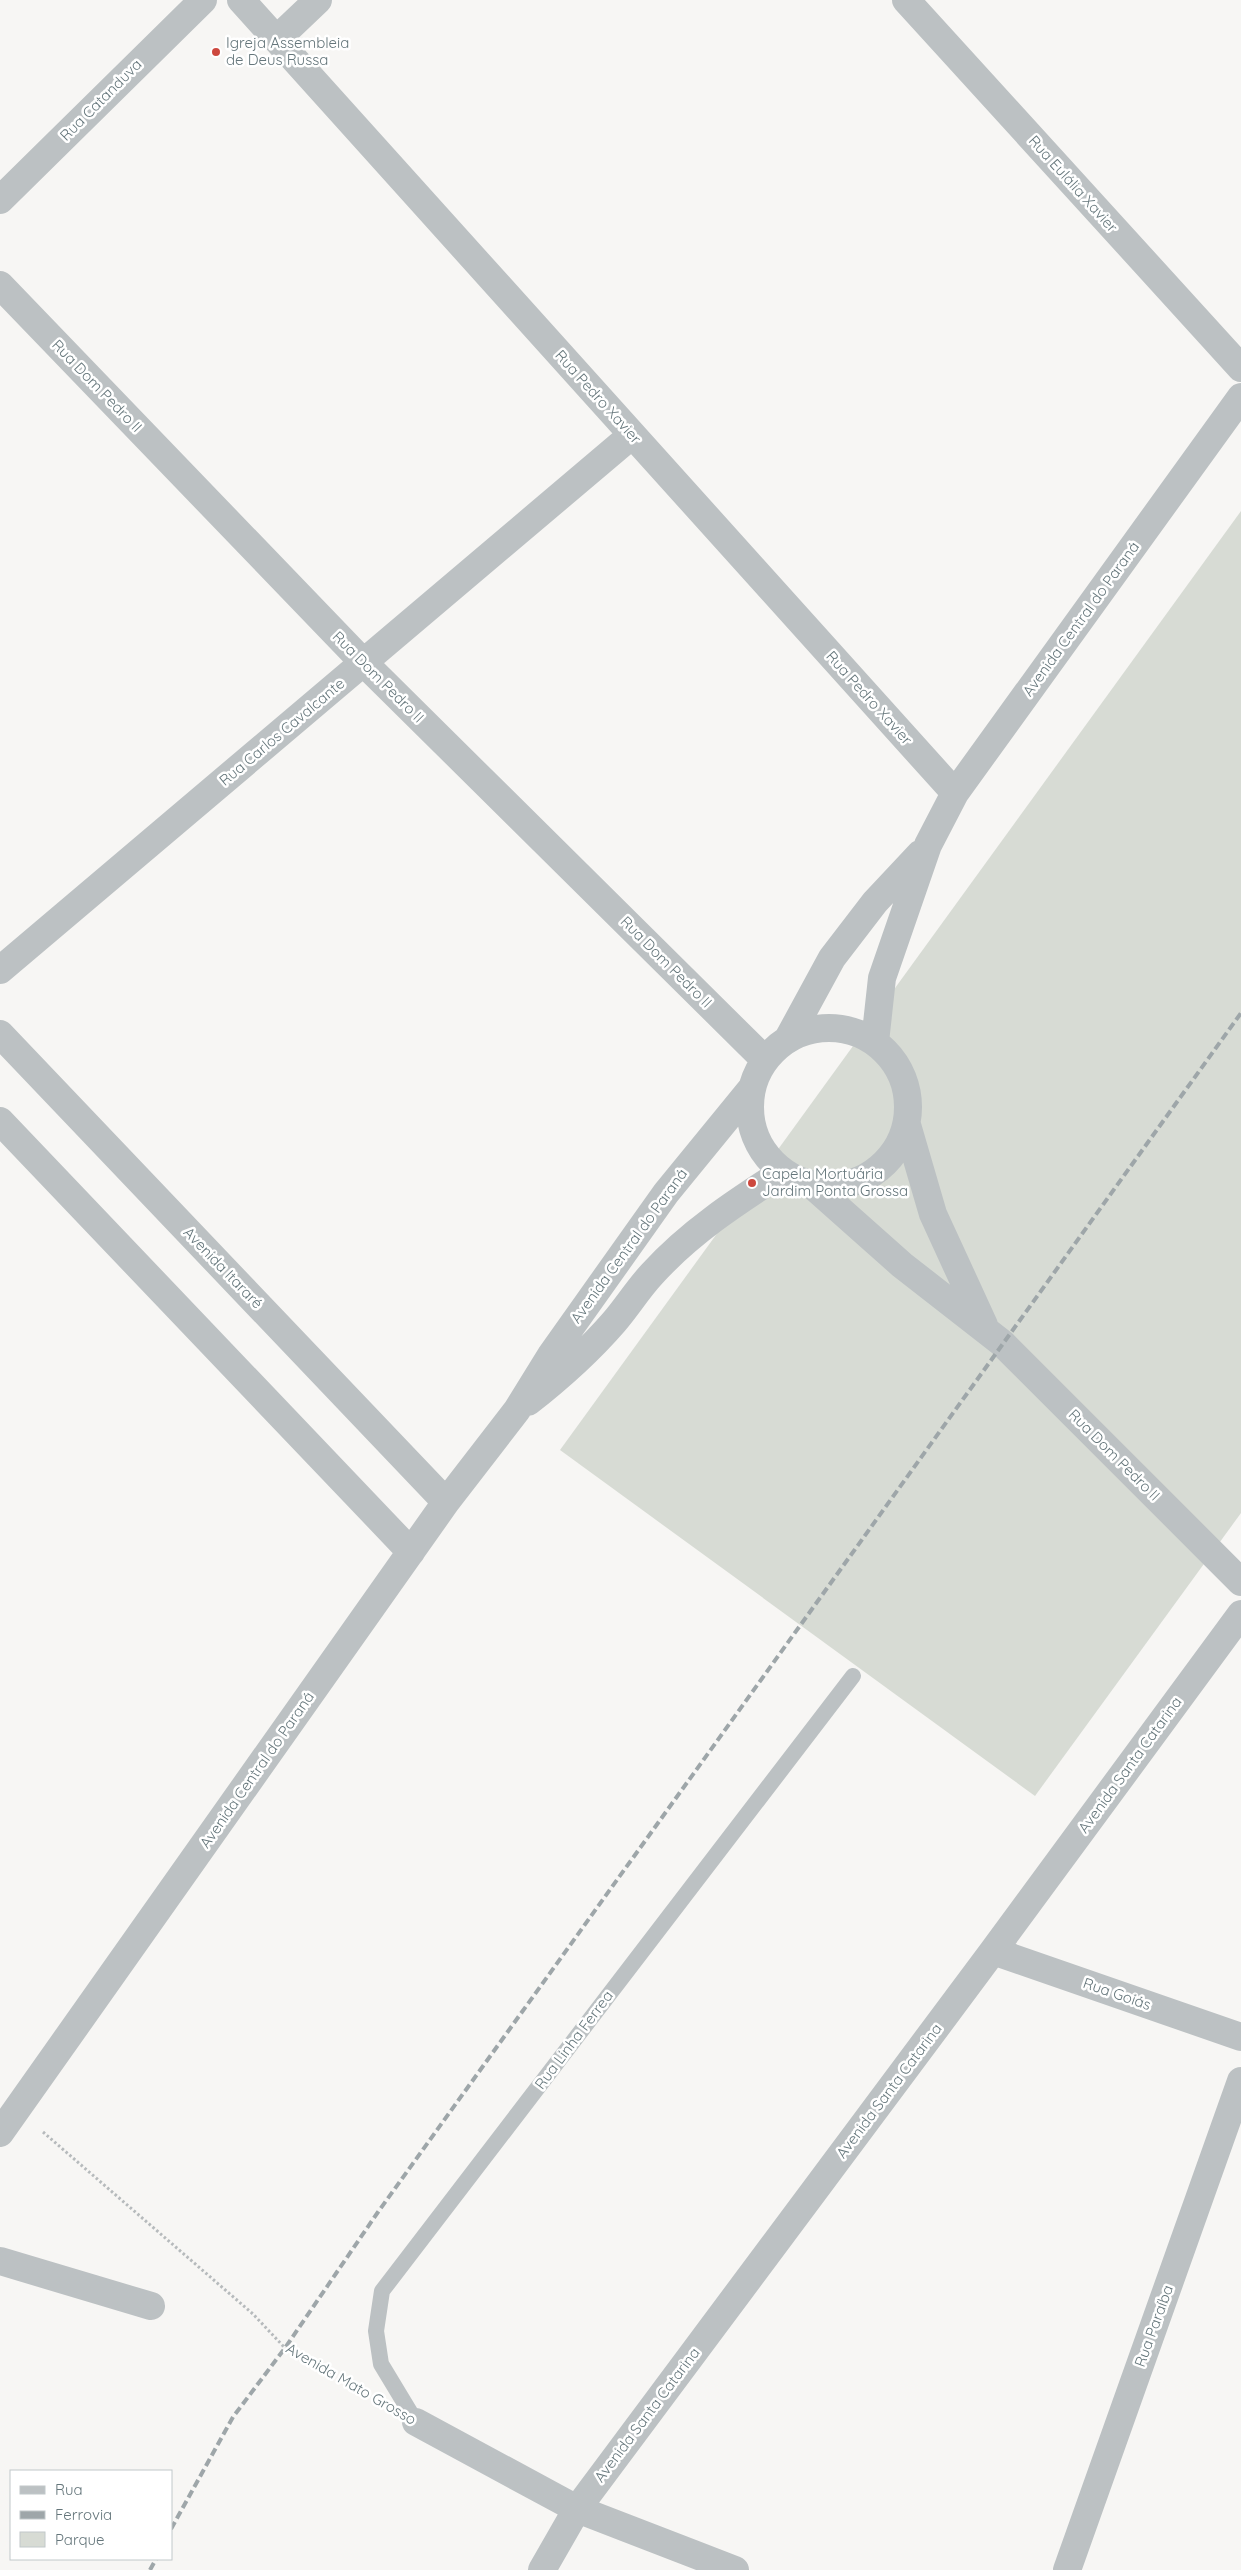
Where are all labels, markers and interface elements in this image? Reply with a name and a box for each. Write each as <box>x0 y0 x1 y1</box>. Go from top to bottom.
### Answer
place label: Igreja Assembleia de Deus Russa <box>226 33 349 69</box>
marker: Igreja Assembleia de Deus Russa <box>210 46 222 58</box>
street label: Rua Catanduva <box>56 55 146 145</box>
street label: Rua Eulália Xavier <box>1025 131 1122 236</box>
street label: Rua Dom Pedro II <box>48 335 147 436</box>
street label: Rua Pedro Xavier <box>551 346 646 448</box>
street label: Avenida Central do Paraná <box>1018 538 1143 700</box>
street label: Rua Dom Pedro II <box>329 627 428 726</box>
street label: Rua Pedro Xavier <box>822 647 917 749</box>
street label: Rua Carlos Cavalcante <box>215 674 348 790</box>
street label: Rua Dom Pedro II <box>617 912 716 1011</box>
place label: Capela Mortuária Jardim Ponta Grossa <box>762 1164 908 1200</box>
street label: Avenida Central do Paraná <box>566 1165 691 1327</box>
marker: Capela Mortuária Jardim Ponta Grossa <box>746 1177 758 1189</box>
street label: Avenida Itararé <box>180 1223 267 1312</box>
street label: Rua Dom Pedro II <box>1065 1405 1164 1504</box>
street label: Avenida Central do Paraná <box>195 1688 318 1852</box>
street label: Avenida Santa Catarina <box>1074 1693 1185 1837</box>
street label: Rua Goiás <box>1081 1973 1154 2014</box>
street label: Rua Linha Ferrea <box>530 1987 617 2093</box>
street label: Avenida Santa Catarina <box>832 2019 946 2162</box>
street label: Rua Paraíba <box>1130 2282 1177 2369</box>
street label: Avenida Mato Grosso <box>283 2338 420 2429</box>
street label: Avenida Santa Catarina <box>590 2343 704 2486</box>
legend <box>10 2470 172 2560</box>
text: Rua <box>55 2480 83 2499</box>
text: Ferrovia <box>55 2505 112 2524</box>
text: Parque <box>55 2530 105 2549</box>

